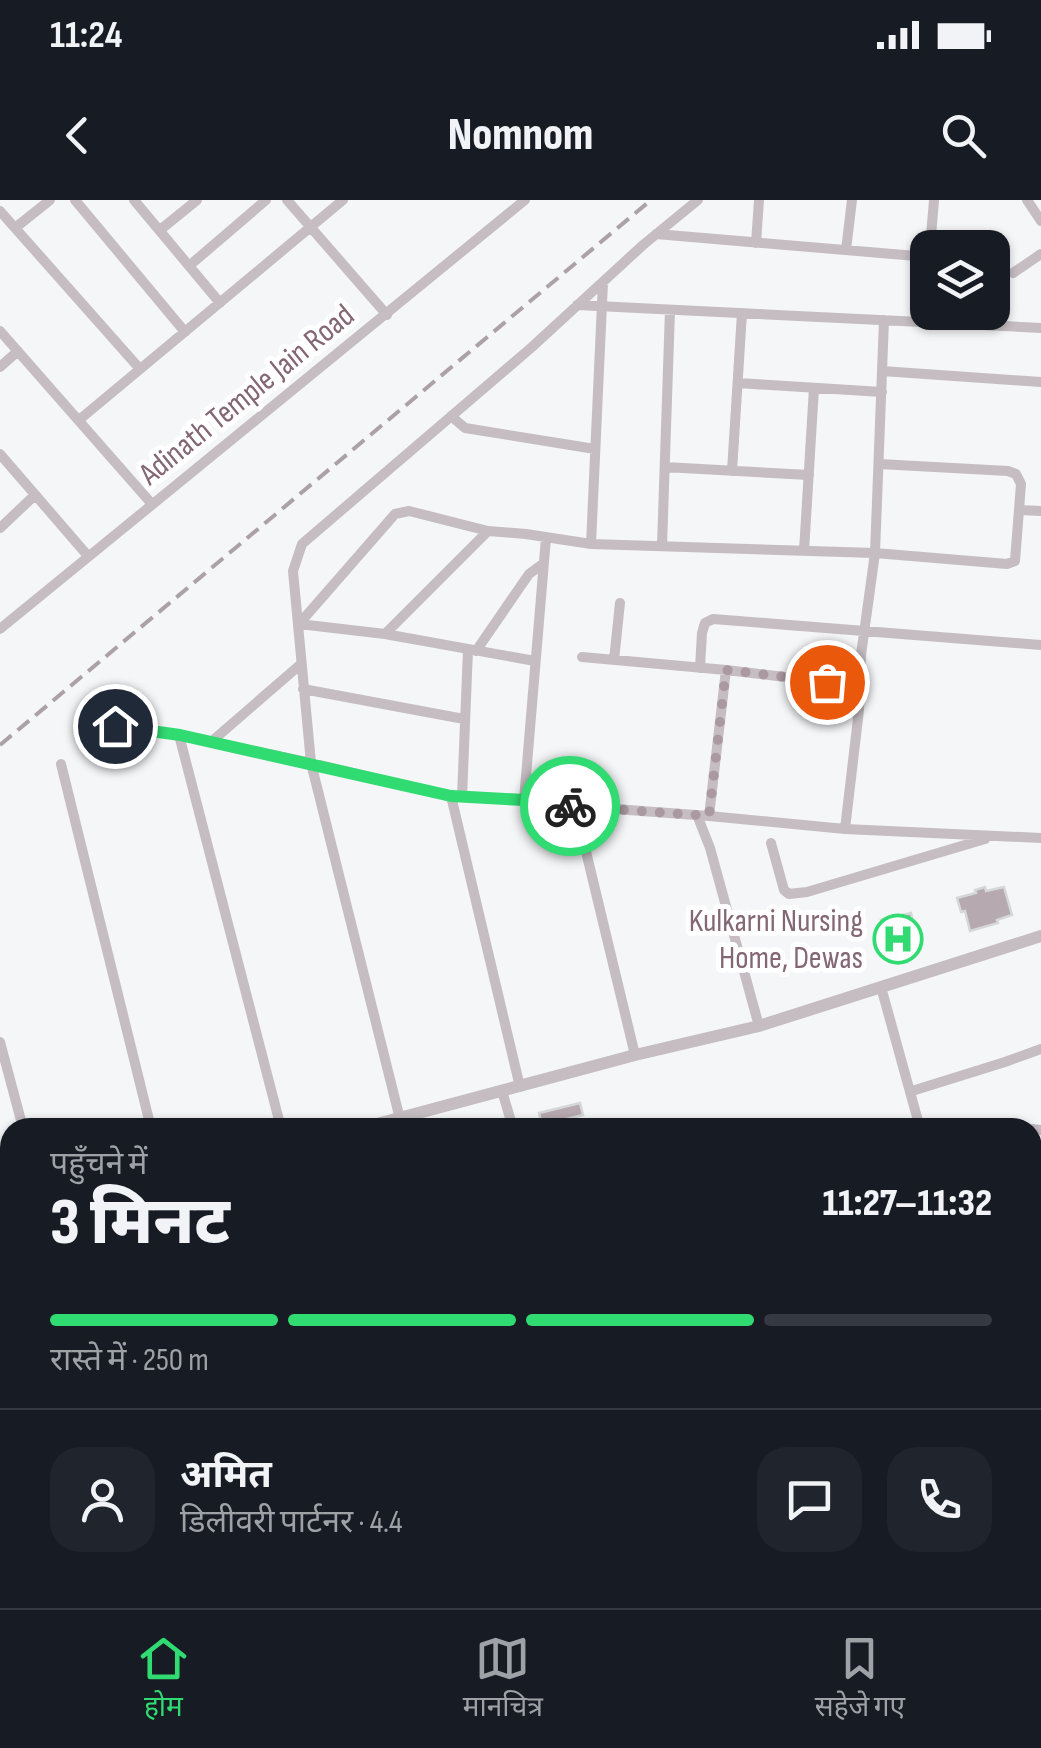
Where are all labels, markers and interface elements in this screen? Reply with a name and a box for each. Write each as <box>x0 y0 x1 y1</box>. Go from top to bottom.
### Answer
text: 11:24 <box>50 13 122 58</box>
icon: back <box>50 108 105 163</box>
text: Nomnom <box>448 108 593 163</box>
icon: search <box>936 108 991 163</box>
map controls <box>910 230 1010 330</box>
button: layers <box>910 230 1010 330</box>
street label: Adinath Temple Jain Road <box>131 296 362 494</box>
pin <box>785 640 870 725</box>
icon: bag <box>800 655 855 710</box>
pin <box>73 684 158 769</box>
icon: home <box>88 699 143 754</box>
courier <box>520 756 620 856</box>
icon: bike <box>543 779 598 834</box>
place label: Kulkarni Nursing Home, Dewas <box>689 902 863 978</box>
hospital icon: Kulkarni Nursing Home, Dewas <box>872 913 924 965</box>
text: पहुँचने में <box>50 1145 147 1184</box>
text: 11:27–11:32 <box>822 1181 992 1226</box>
text: 3 मिनट <box>50 1185 230 1263</box>
text: रास्ते में · 250 m <box>50 1341 209 1380</box>
button: person <box>50 1447 155 1552</box>
button: chat <box>757 1447 862 1552</box>
button: phone <box>887 1447 992 1552</box>
text: अमित <box>180 1453 272 1498</box>
text: डिलीवरी पार्टनर · 4.4 <box>180 1503 402 1542</box>
tab: होम <box>136 1631 191 1727</box>
tab: मानचित्र <box>463 1631 543 1727</box>
tab: सहेजे गए <box>815 1631 905 1727</box>

